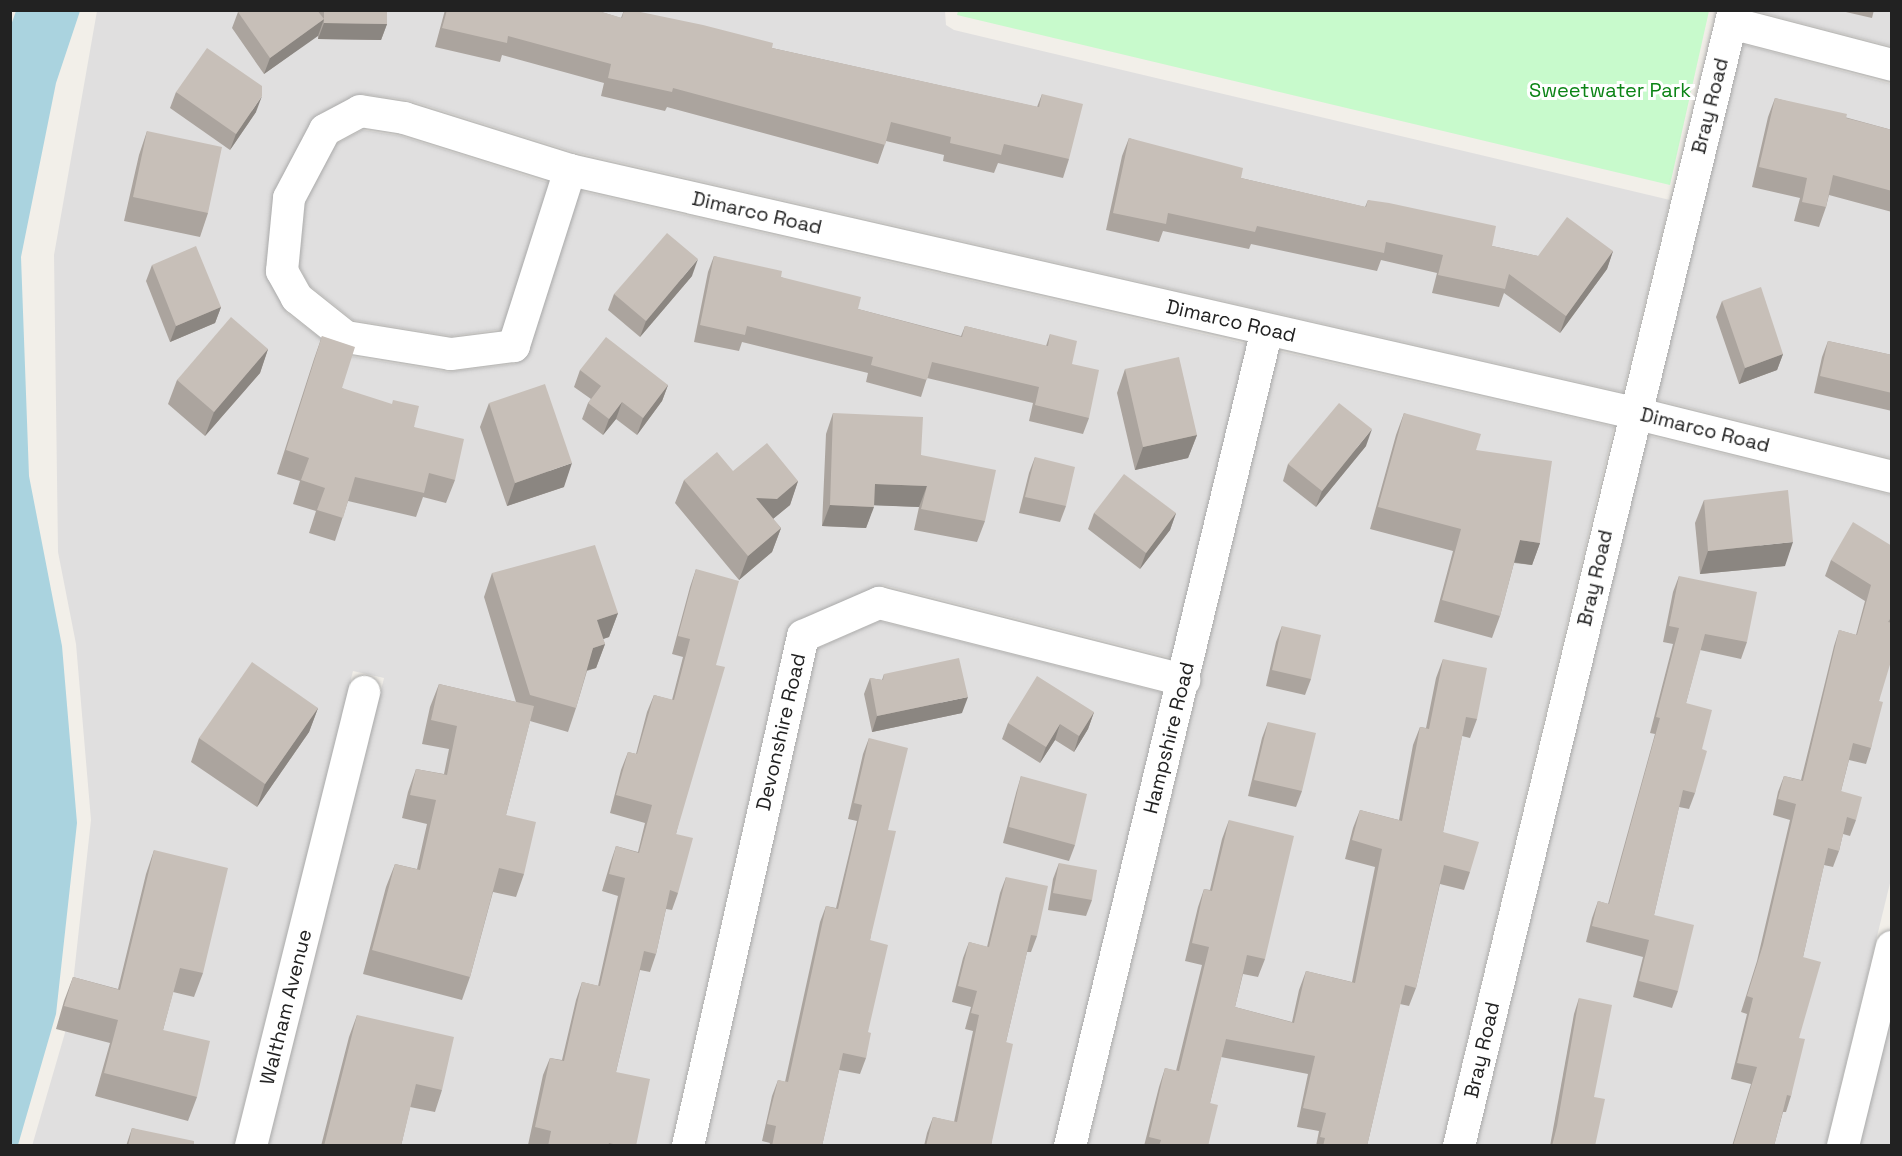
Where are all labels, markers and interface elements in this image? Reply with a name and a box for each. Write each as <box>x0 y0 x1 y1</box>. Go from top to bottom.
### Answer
street label: Bray Road <box>1686 55 1734 157</box>
park label: Sweetwater Park <box>1529 78 1691 102</box>
street label: Dimarco Road <box>690 186 824 240</box>
street label: Dimarco Road <box>1164 294 1298 348</box>
street label: Dimarco Road <box>1638 402 1772 458</box>
street label: Bray Road <box>1572 527 1618 629</box>
street label: Devonshire Road <box>751 651 811 813</box>
street label: Hampshire Road <box>1139 660 1199 816</box>
street label: Waltham Avenue <box>255 927 317 1087</box>
street label: Bray Road <box>1459 999 1505 1101</box>

